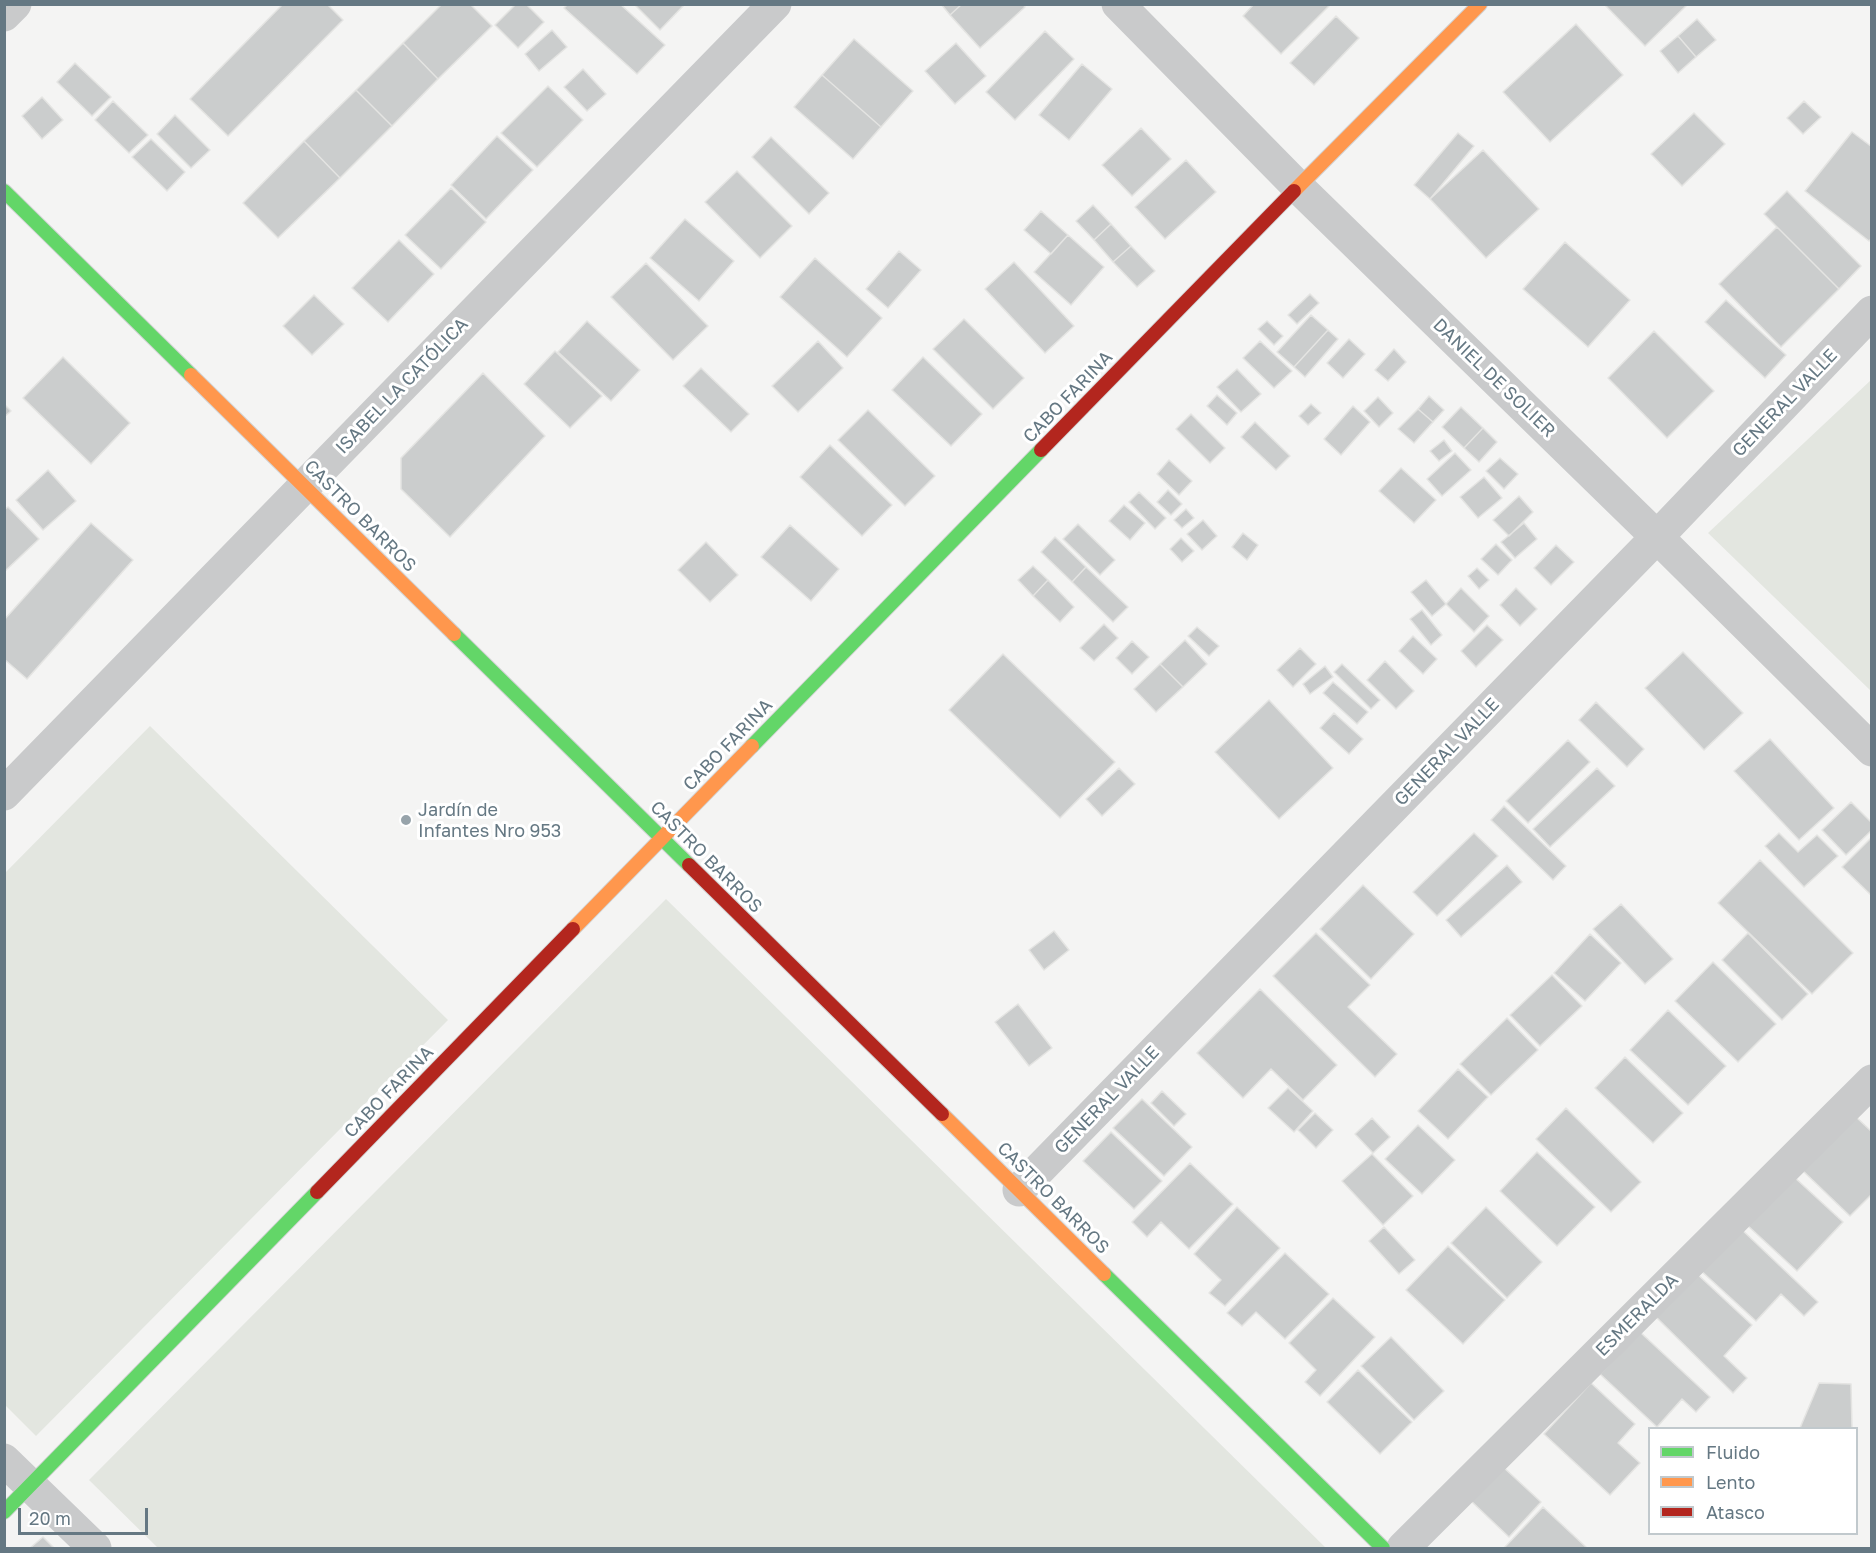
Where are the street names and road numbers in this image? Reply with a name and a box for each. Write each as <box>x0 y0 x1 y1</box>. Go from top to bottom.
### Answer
street label: ISABEL LA CATÓLICA <box>331 314 473 458</box>
street label: DANIEL DE SOLIER <box>1428 314 1560 442</box>
street label: GENERAL VALLE <box>1728 345 1842 461</box>
street label: CABO FARINA <box>1019 347 1117 447</box>
street label: CASTRO BARROS <box>300 456 420 576</box>
street label: GENERAL VALLE <box>1390 694 1504 810</box>
street label: CABO FARINA <box>679 695 777 795</box>
street label: CASTRO BARROS <box>646 797 766 917</box>
street label: CABO FARINA <box>340 1042 438 1142</box>
street label: GENERAL VALLE <box>1050 1042 1164 1158</box>
street label: CASTRO BARROS <box>993 1138 1113 1258</box>
street label: ESMERALDA <box>1591 1269 1683 1361</box>

